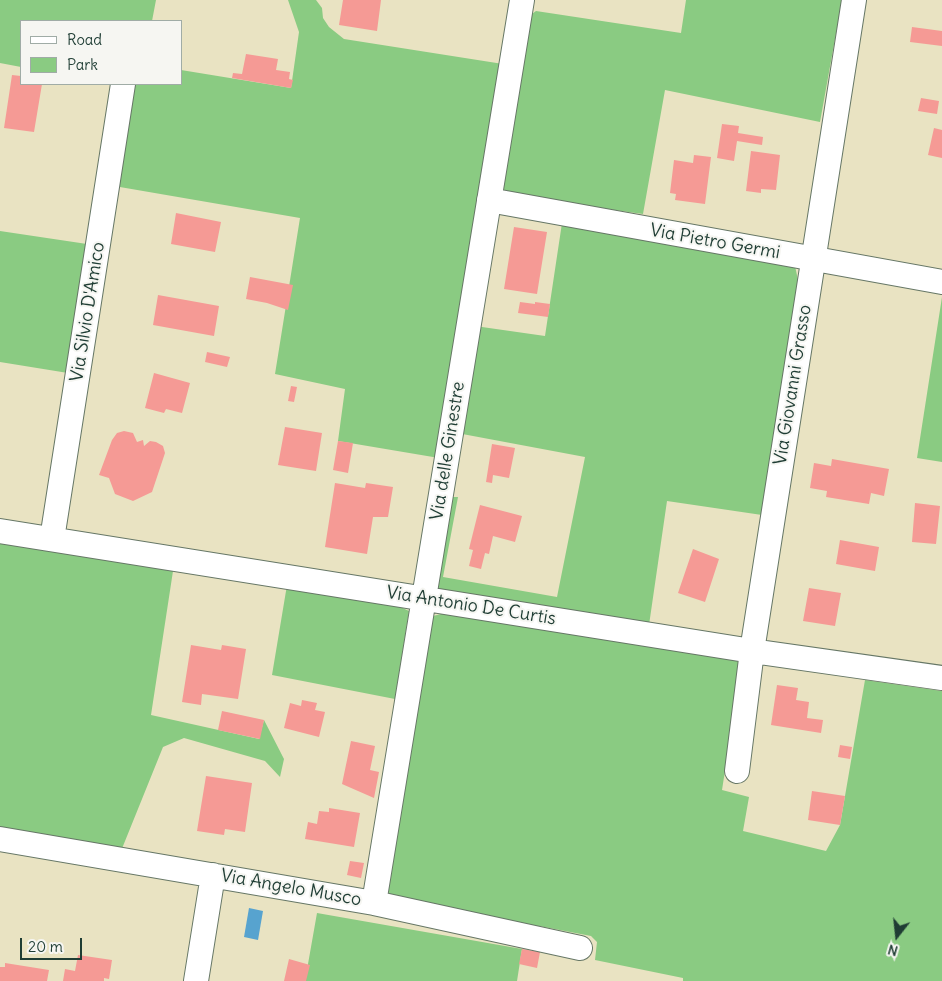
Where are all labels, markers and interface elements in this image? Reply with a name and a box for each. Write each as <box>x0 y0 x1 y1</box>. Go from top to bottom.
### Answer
legend <box>20 20 182 85</box>
text: Road <box>67 30 102 49</box>
text: Park <box>67 55 98 74</box>
street label: Via Pietro Germi <box>648 220 782 264</box>
street label: Via Silvio D'Amico <box>66 241 110 383</box>
street label: Via Giovanni Grasso <box>770 303 816 467</box>
street label: Via delle Ginestre <box>426 380 470 522</box>
street label: Via Antonio De Curtis <box>385 582 557 630</box>
street label: Via Angelo Musco <box>219 865 363 911</box>
north arrow <box>872 911 922 961</box>
scale bar <box>22 928 85 960</box>
text: 20 m <box>28 937 63 956</box>
text: N <box>886 940 900 960</box>

